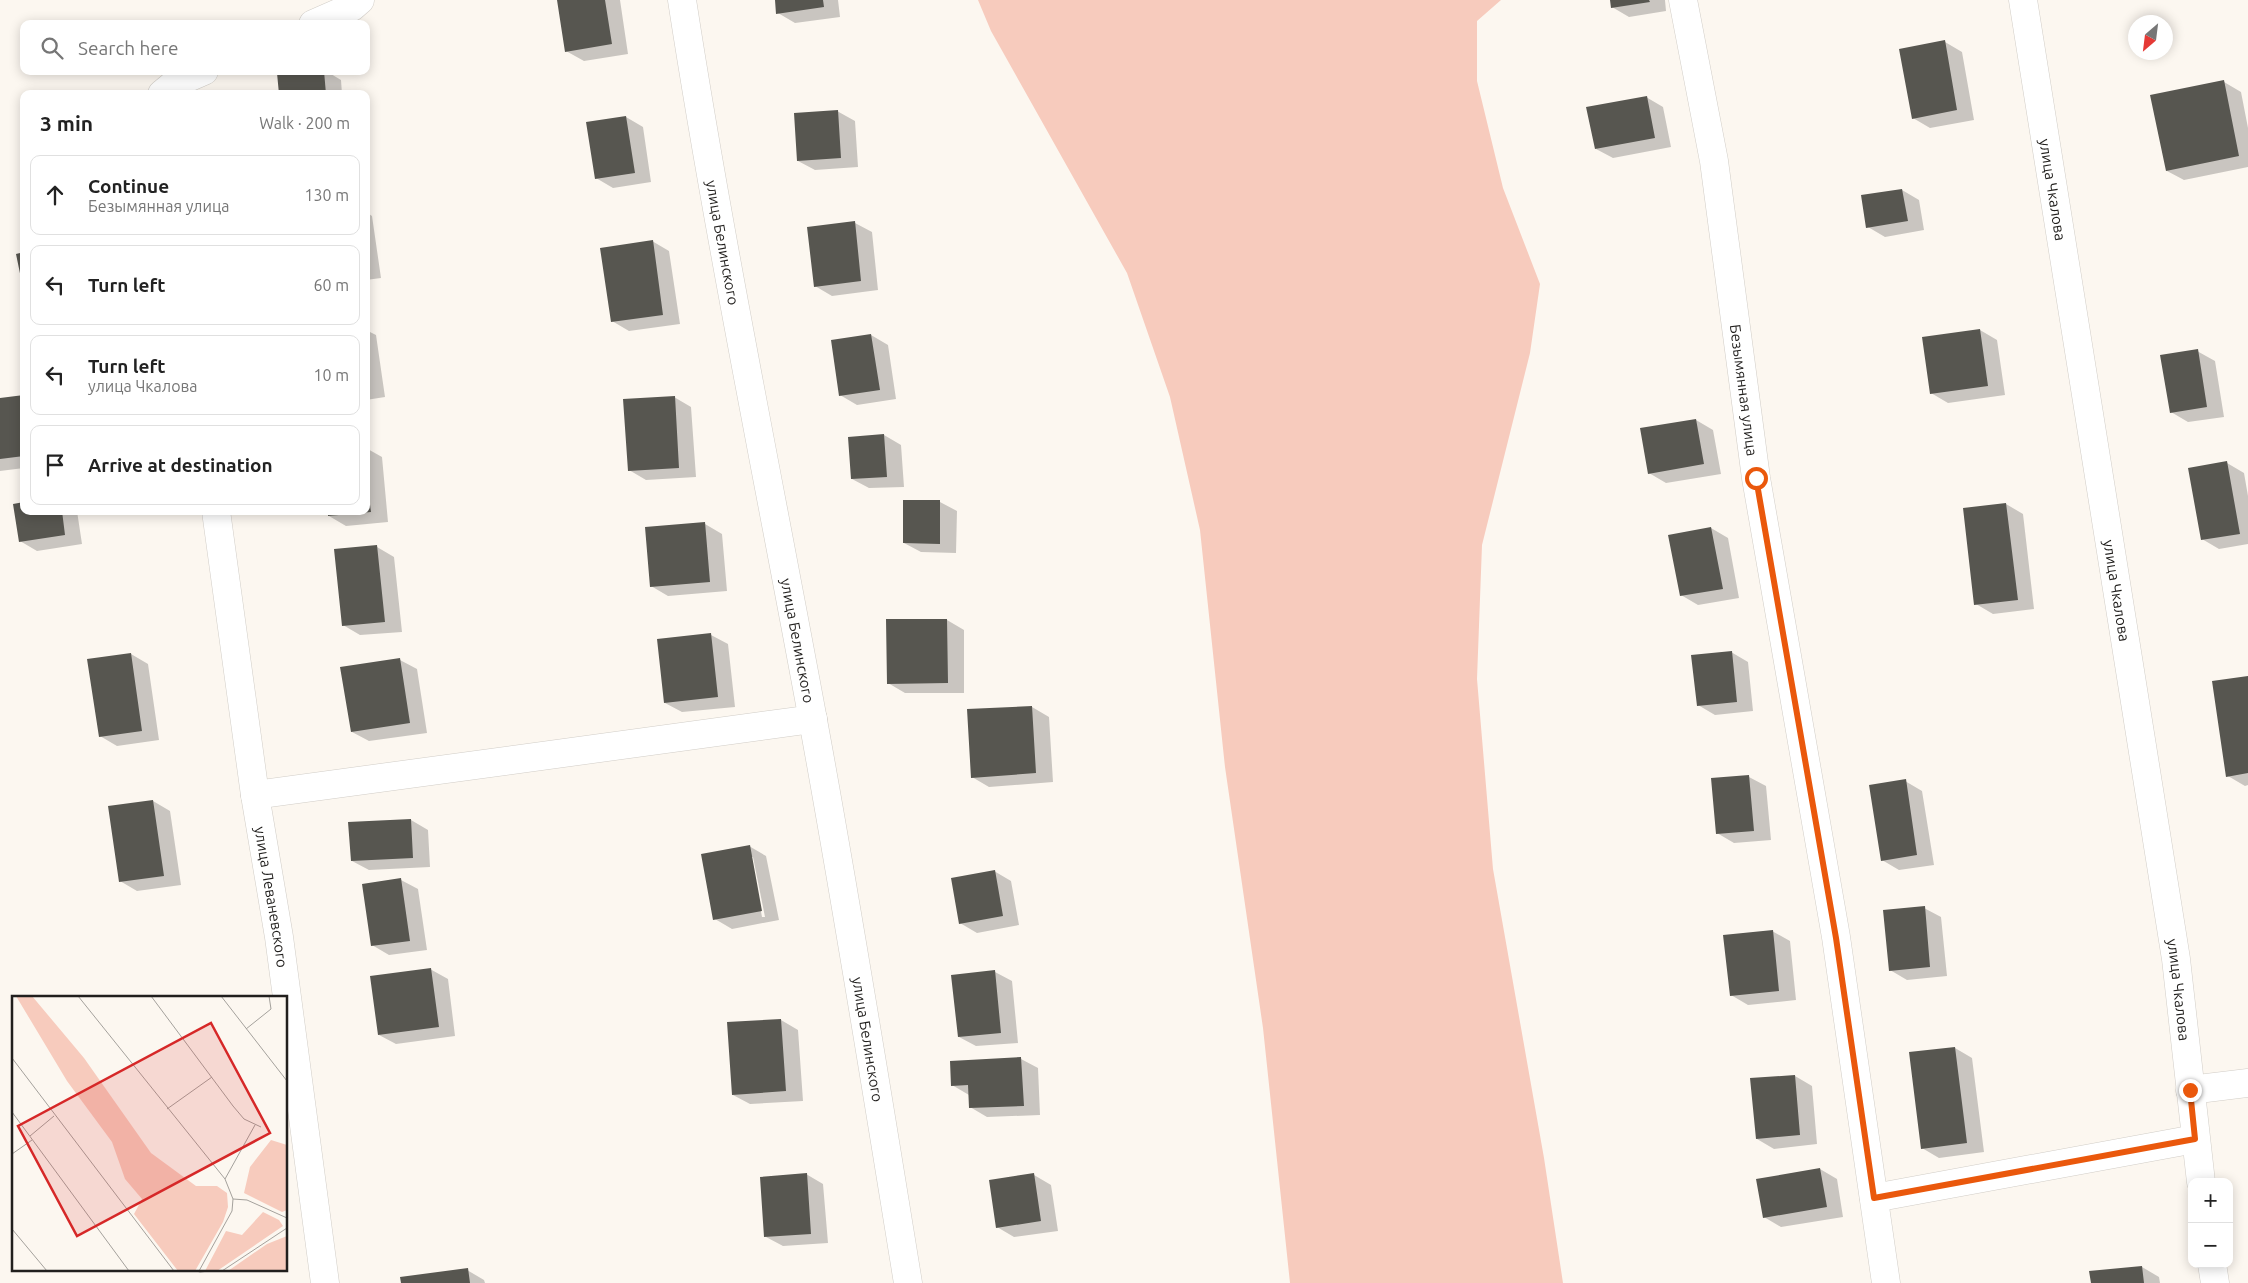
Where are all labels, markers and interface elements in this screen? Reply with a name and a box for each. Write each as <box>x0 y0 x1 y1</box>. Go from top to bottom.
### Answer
north arrow <box>2128 15 2173 60</box>
search box <box>20 20 370 75</box>
icon: search <box>38 34 66 62</box>
text: Search here <box>78 37 178 59</box>
text: 3 min <box>40 111 93 135</box>
text: Walk · 200 m <box>259 114 350 132</box>
street label: улица Чкалова <box>2037 138 2070 242</box>
text: Continue <box>88 175 169 197</box>
street label: улица Белинского <box>704 179 743 306</box>
icon: ahead <box>41 181 69 209</box>
text: 130 m <box>304 186 349 204</box>
text: Безымянная улица <box>88 197 229 215</box>
icon: left <box>41 271 69 299</box>
text: Turn left <box>88 274 166 296</box>
text: 60 m <box>313 276 349 294</box>
street label: Безымянная улица <box>1727 323 1761 457</box>
text: Turn left <box>88 355 166 377</box>
icon: left <box>41 361 69 389</box>
text: 10 m <box>313 366 349 384</box>
text: улица Чкалова <box>88 377 198 395</box>
icon: arrive <box>41 451 69 479</box>
text: Arrive at destination <box>88 454 273 476</box>
route start <box>1745 467 1768 490</box>
street label: улица Чкалова <box>2101 538 2134 643</box>
street label: улица Белинского <box>778 577 818 704</box>
street label: улица Леваневского <box>252 825 291 968</box>
street label: улица Чкалова <box>2164 937 2194 1042</box>
street label: улица Белинского <box>850 976 887 1103</box>
inset map <box>12 996 288 1270</box>
route end <box>2179 1079 2202 1102</box>
map controls <box>2188 1178 2233 1268</box>
button: + <box>2188 1178 2233 1223</box>
button: − <box>2188 1223 2233 1268</box>

